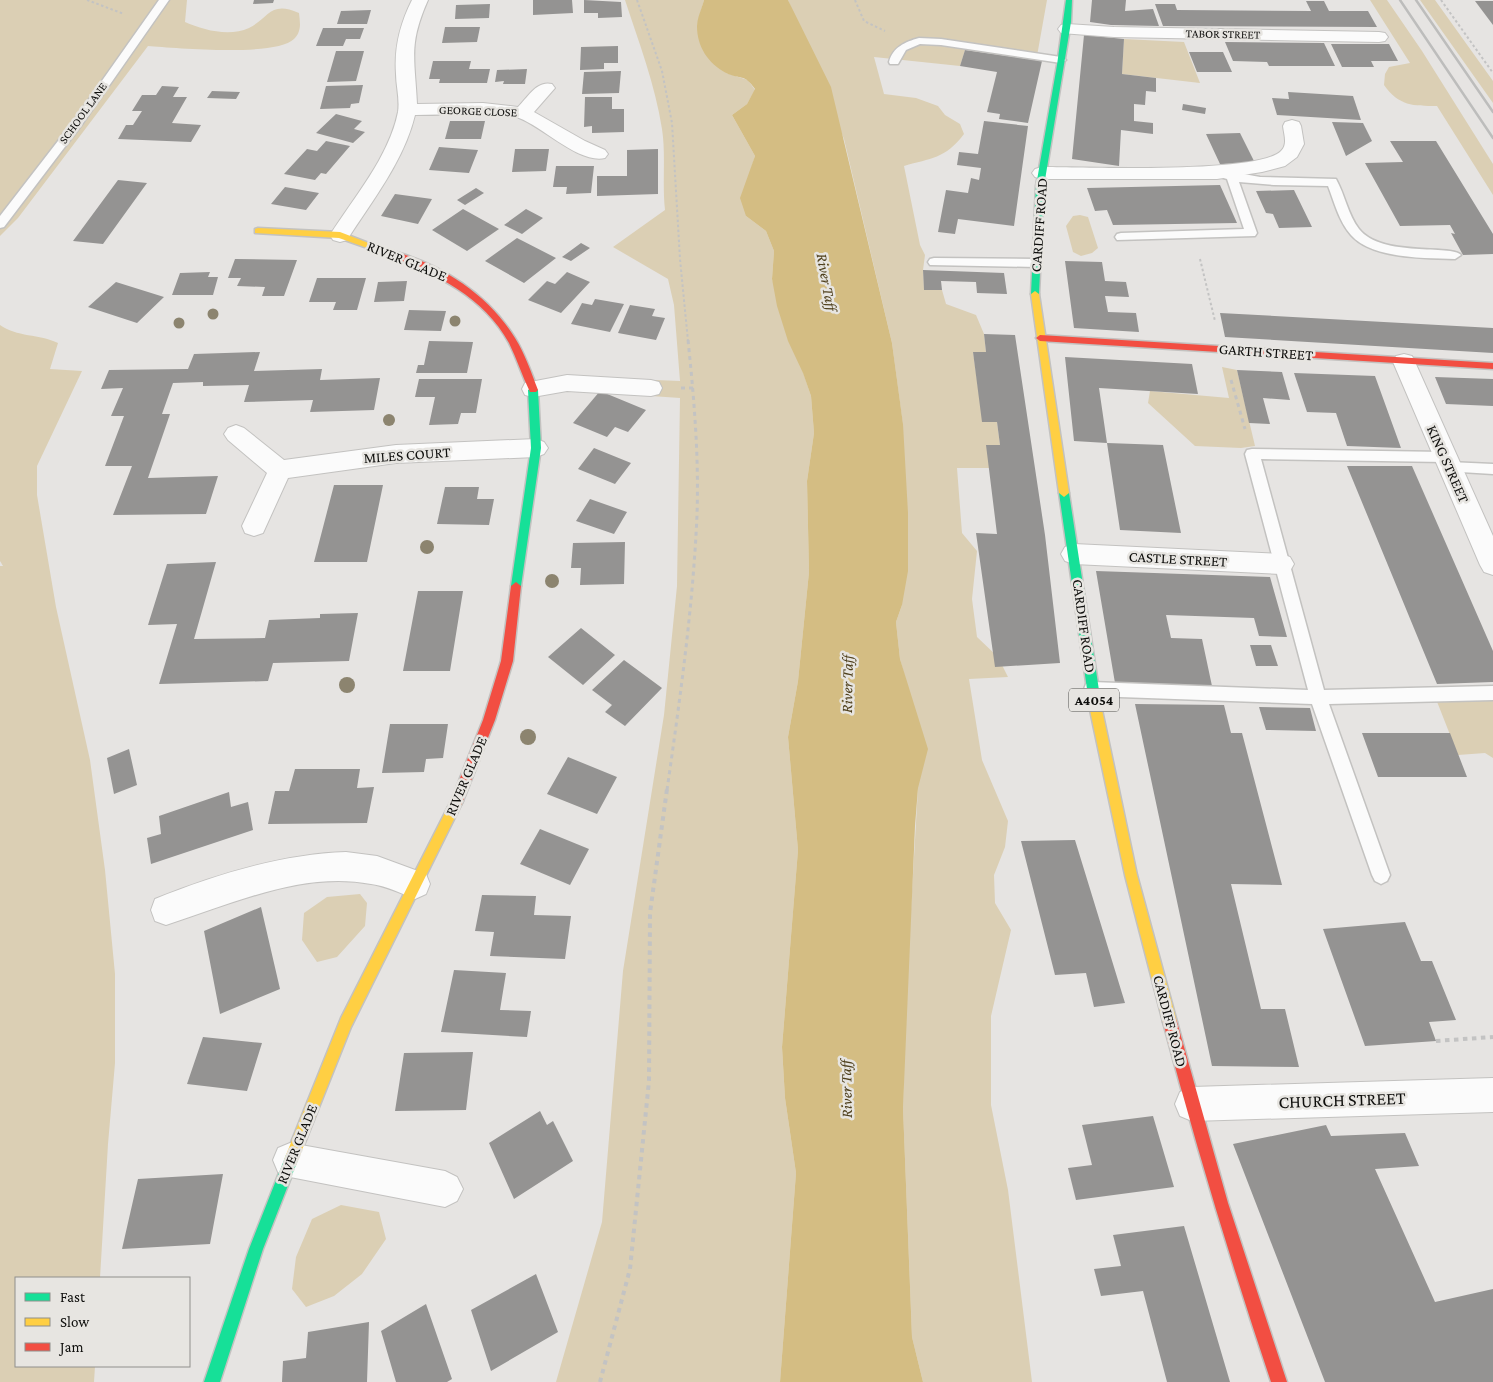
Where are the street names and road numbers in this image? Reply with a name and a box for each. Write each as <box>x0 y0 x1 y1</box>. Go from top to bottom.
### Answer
street label: TABOR STREET <box>1186 26 1261 42</box>
street label: SCHOOL LANE <box>56 79 110 146</box>
street label: GEORGE CLOSE <box>439 103 518 119</box>
street label: CARDIFF ROAD <box>1028 177 1050 273</box>
street label: RIVER GLADE <box>365 238 449 284</box>
street label: GARTH STREET <box>1218 341 1314 363</box>
street label: KING STREET <box>1424 423 1472 505</box>
street label: MILES COURT <box>363 444 451 466</box>
street label: CASTLE STREET <box>1128 548 1228 570</box>
street label: CARDIFF ROAD <box>1070 578 1098 674</box>
road number: A4054 <box>1069 688 1119 712</box>
street label: RIVER GLADE <box>442 734 490 818</box>
street label: CARDIFF ROAD <box>1150 973 1190 1069</box>
street label: CHURCH STREET <box>1278 1088 1406 1112</box>
street label: RIVER GLADE <box>274 1102 320 1186</box>

